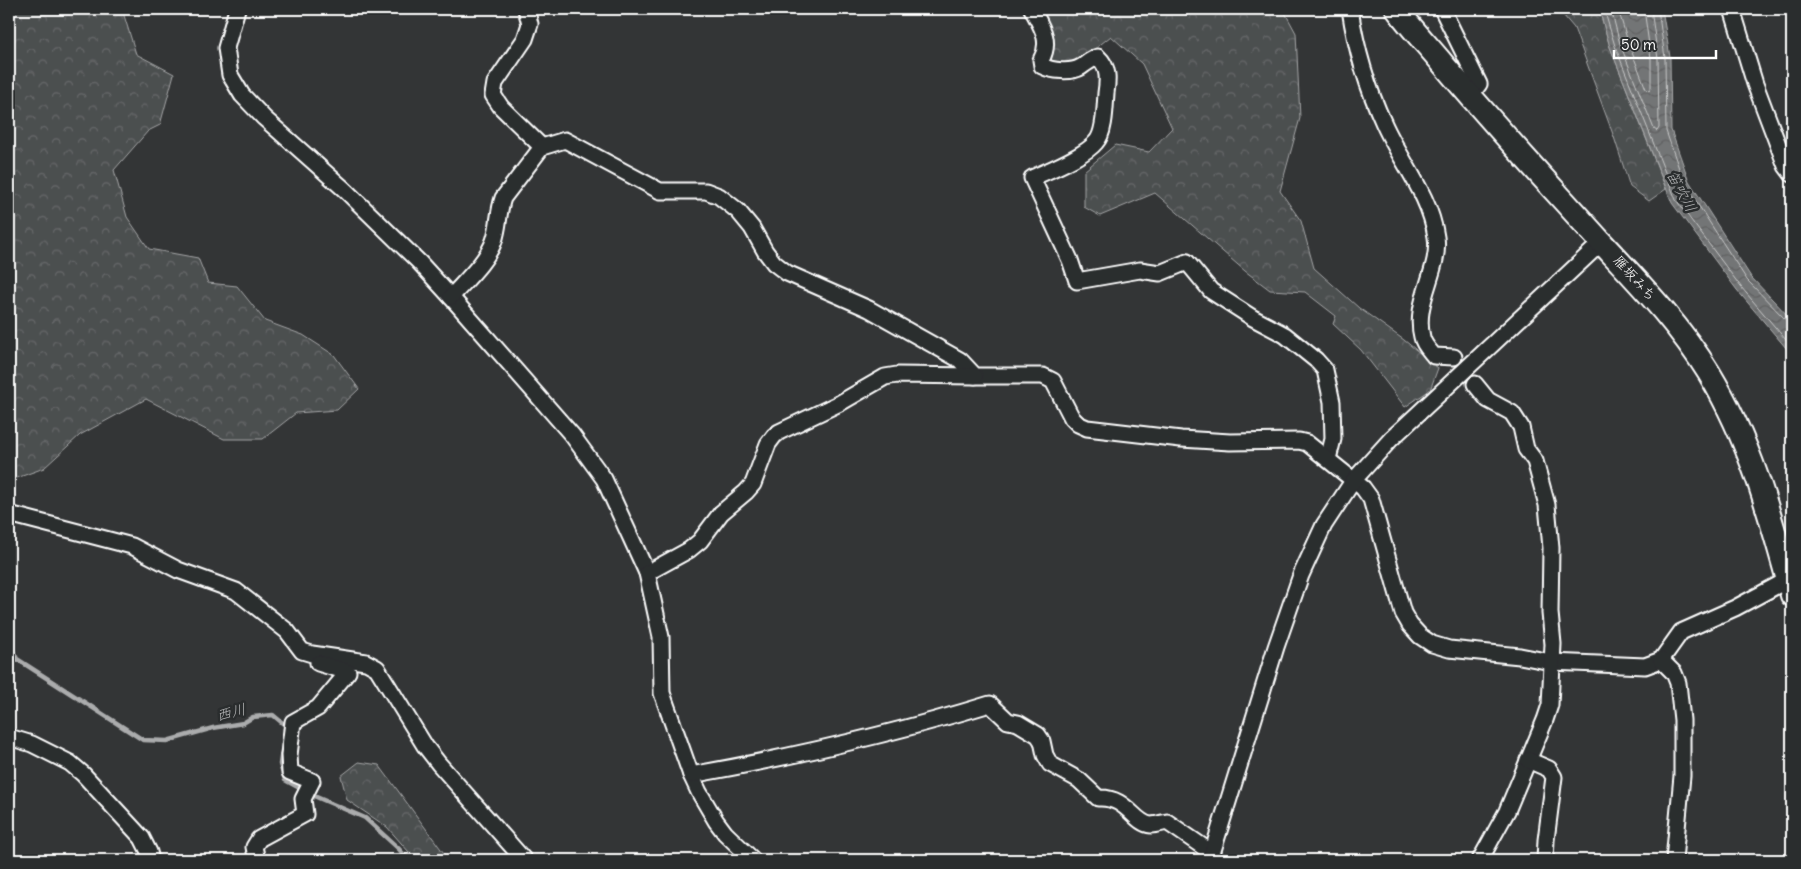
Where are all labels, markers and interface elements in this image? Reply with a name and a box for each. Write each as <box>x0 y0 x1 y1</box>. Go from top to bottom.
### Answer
scale bar <box>1614 28 1716 60</box>
text: 50 m <box>1621 35 1656 54</box>
water label: 笛吹川 <box>1663 167 1701 215</box>
street label: 雁坂みち <box>1610 251 1660 305</box>
water label: 西川 <box>214 699 248 725</box>

